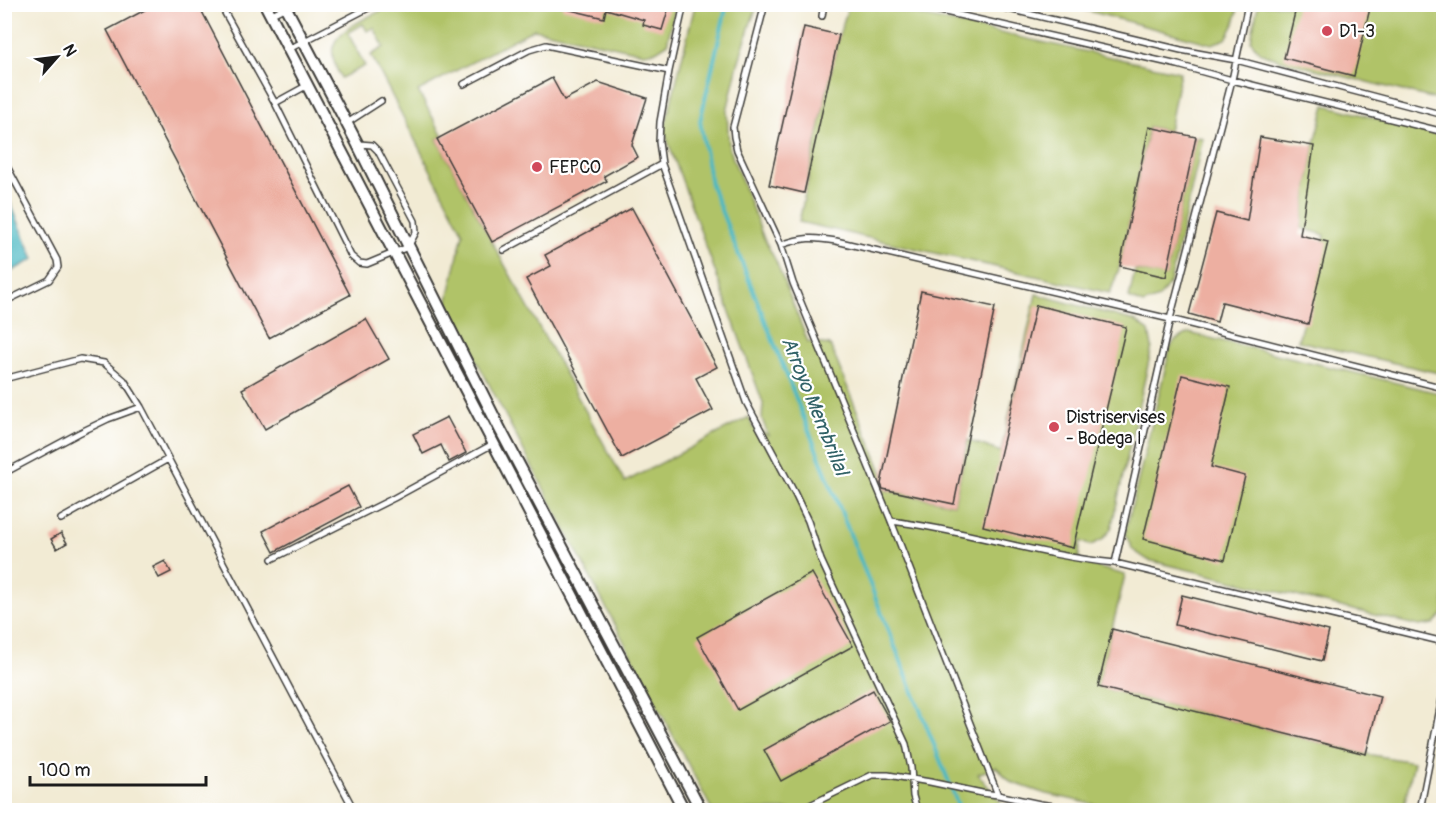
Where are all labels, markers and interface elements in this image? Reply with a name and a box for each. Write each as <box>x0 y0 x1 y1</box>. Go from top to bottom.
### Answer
place label: D1-3 <box>1339 20 1375 43</box>
marker: D1-3 <box>1320 24 1334 38</box>
north arrow <box>27 27 87 87</box>
text: N <box>58 41 81 60</box>
place label: FEPCO <box>549 156 601 179</box>
marker: FEPCO <box>530 160 544 174</box>
water label: Arroyo Membrillal <box>776 333 855 481</box>
place label: Distriservises - Bodega I <box>1066 406 1165 450</box>
marker: Distriservises - Bodega I <box>1047 420 1061 434</box>
scale bar <box>30 749 206 787</box>
text: 100 m <box>39 759 91 782</box>

